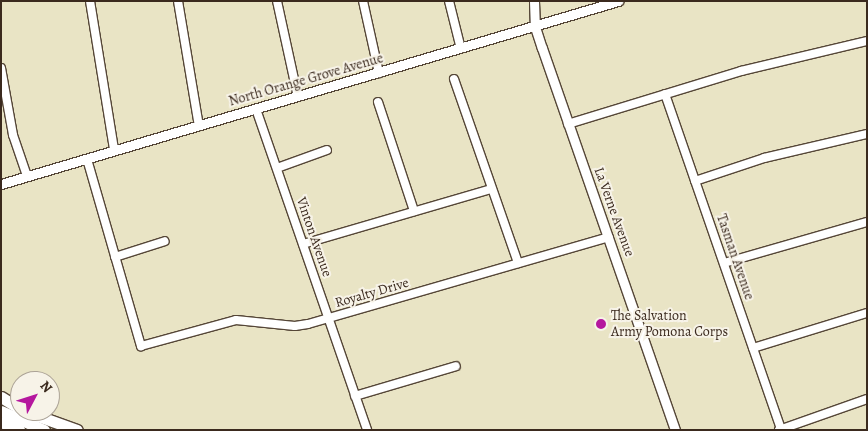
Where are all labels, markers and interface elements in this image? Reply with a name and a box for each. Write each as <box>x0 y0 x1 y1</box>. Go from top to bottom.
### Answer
street label: North Orange Grove Avenue <box>227 50 385 110</box>
street label: La Verne Avenue <box>590 165 638 259</box>
street label: Vinton Avenue <box>292 195 336 279</box>
street label: Tasman Avenue <box>713 212 757 302</box>
street label: Royalty Drive <box>333 274 411 312</box>
place label: The Salvation Army Pomona Corps <box>611 308 728 341</box>
marker: The Salvation Army Pomona Corps <box>595 318 607 330</box>
north arrow <box>10 371 60 421</box>
text: N <box>36 377 57 397</box>

